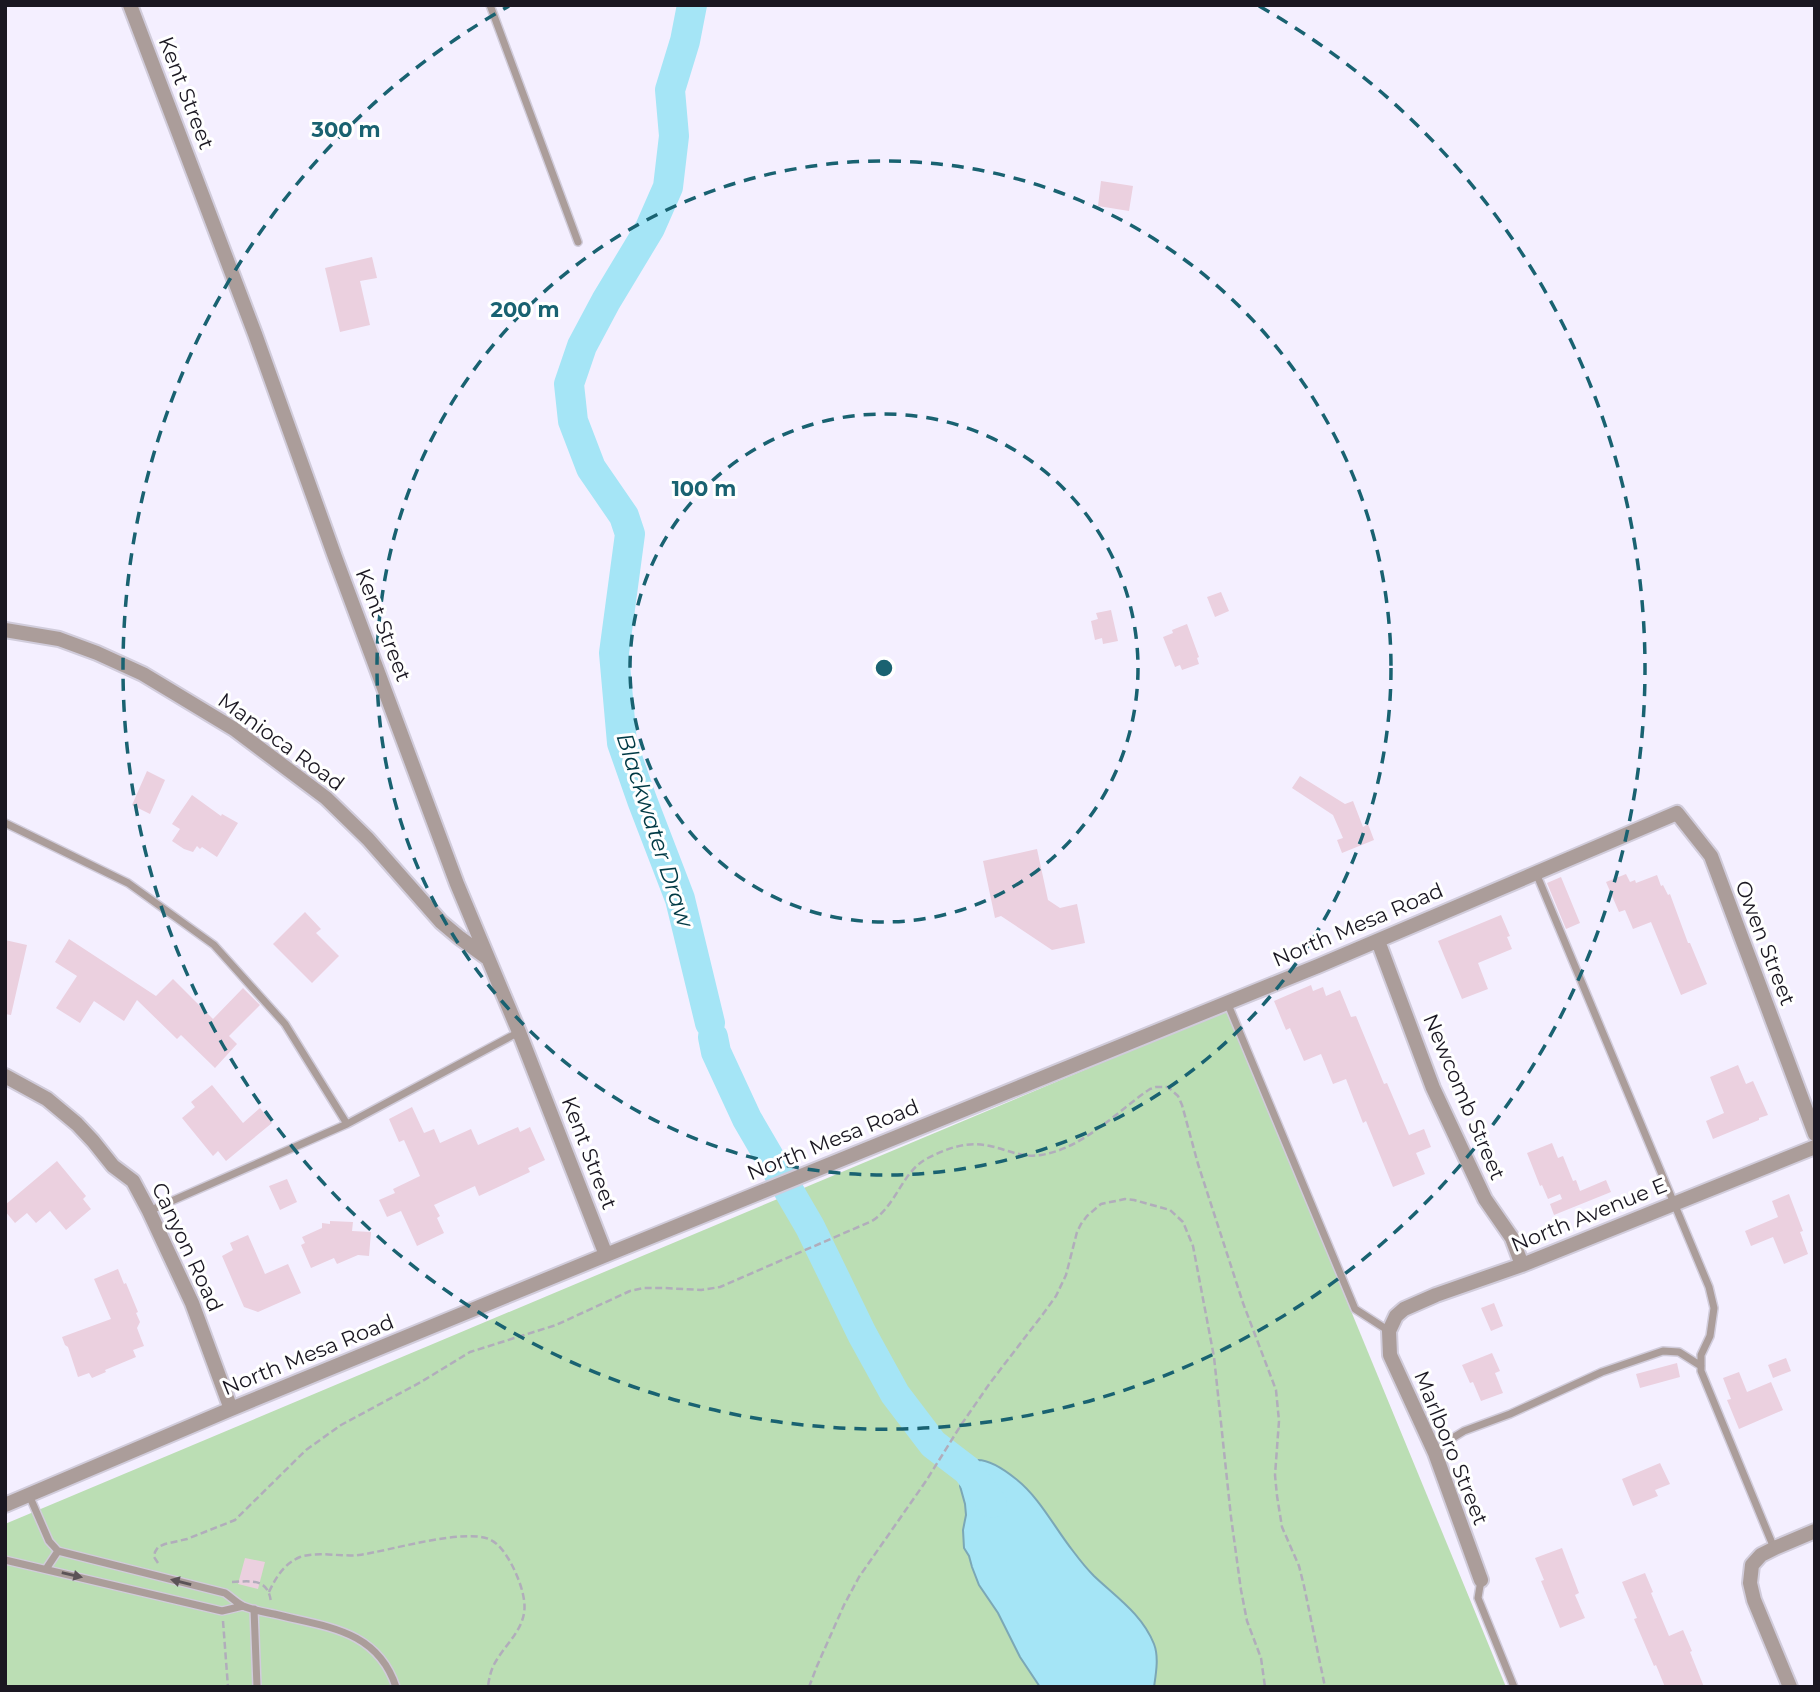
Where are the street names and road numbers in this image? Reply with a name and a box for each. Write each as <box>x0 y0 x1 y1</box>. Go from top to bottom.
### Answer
street label: Kent Street <box>154 33 219 153</box>
street label: Kent Street <box>351 565 416 685</box>
street label: Manioca Road <box>213 687 349 796</box>
street label: North Mesa Road <box>1269 877 1447 972</box>
street label: Owen Street <box>1730 877 1801 1009</box>
street label: Newcomb Street <box>1418 1010 1511 1184</box>
street label: Kent Street <box>557 1093 622 1213</box>
street label: North Mesa Road <box>743 1094 922 1185</box>
street label: North Avenue E <box>1507 1172 1670 1257</box>
street label: Canyon Road <box>147 1178 228 1315</box>
street label: North Mesa Road <box>218 1309 397 1400</box>
street label: Marlboro Street <box>1409 1367 1494 1529</box>

